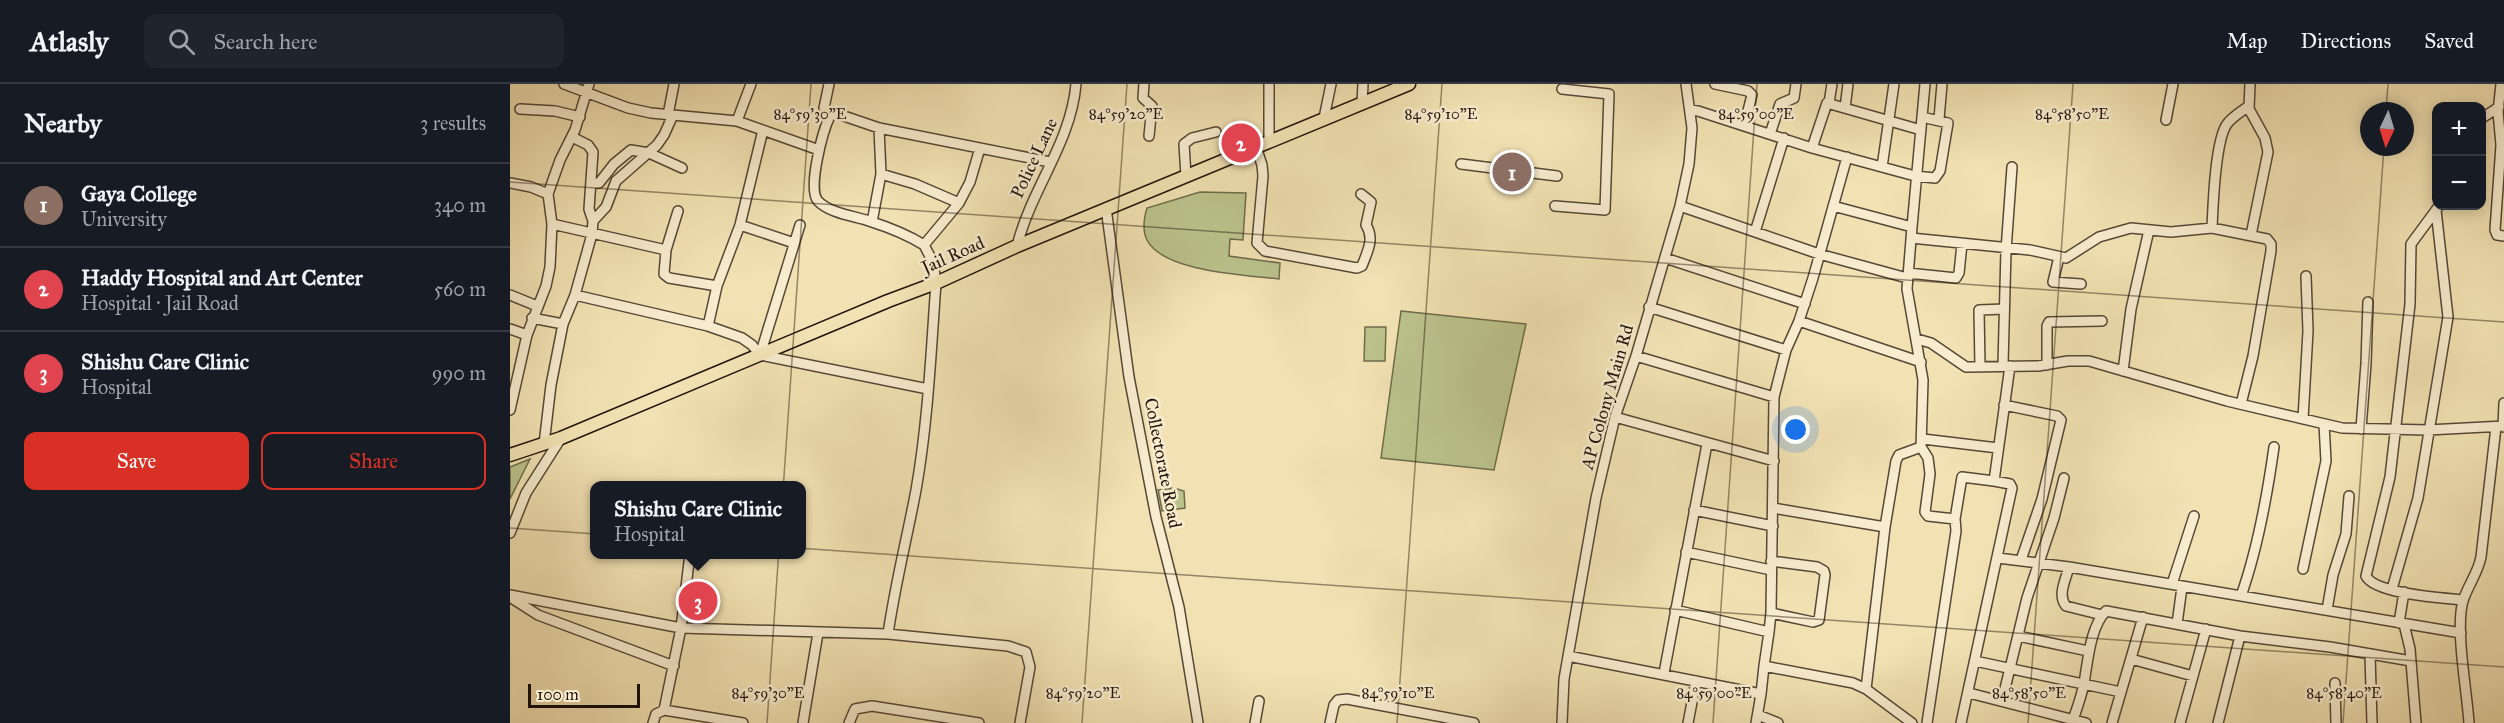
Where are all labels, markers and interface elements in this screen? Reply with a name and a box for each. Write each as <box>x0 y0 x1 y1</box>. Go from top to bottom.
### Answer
search box <box>144 14 564 68</box>
text: Atlasly <box>30 24 108 59</box>
icon: search <box>165 25 198 58</box>
text: Search here <box>213 28 317 55</box>
text: Map <box>2227 28 2268 54</box>
text: Directions <box>2301 28 2391 54</box>
text: Saved <box>2424 28 2474 54</box>
north arrow <box>2360 102 2414 156</box>
map controls <box>2432 102 2486 210</box>
button: + <box>2432 102 2486 156</box>
text: 84°59'30"E <box>774 105 847 123</box>
text: 84°59'20"E <box>1089 105 1163 123</box>
text: 84°59'10"E <box>1405 105 1478 123</box>
text: 84°59'00"E <box>1718 105 1794 123</box>
text: 84°58'50"E <box>2035 105 2109 123</box>
text: Nearby <box>24 107 102 139</box>
text: 3 results <box>420 111 486 135</box>
street label: Police Lane <box>1006 114 1062 202</box>
pin: 2 <box>1222 120 1260 166</box>
pin: 1 <box>1492 150 1532 194</box>
button: − <box>2432 156 2486 210</box>
text: Gaya College <box>81 180 197 207</box>
text: 1 <box>40 193 47 217</box>
text: 340 m <box>434 193 486 217</box>
text: University <box>81 207 167 231</box>
street label: Jail Road <box>916 231 988 280</box>
text: Haddy Hospital and Art Center <box>81 264 363 291</box>
text: 2 <box>39 277 48 301</box>
text: 560 m <box>434 277 486 301</box>
text: Hospital · Jail Road <box>81 291 239 315</box>
street label: AP Colony Main Rd <box>1576 322 1638 473</box>
text: Shishu Care Clinic <box>81 348 249 375</box>
text: 3 <box>40 361 48 385</box>
text: 990 m <box>432 361 486 385</box>
text: Hospital <box>81 375 152 399</box>
street label: Collectorate Road <box>1140 396 1186 530</box>
your location <box>1781 415 1810 444</box>
button: Save <box>24 432 249 490</box>
button: Share <box>261 432 486 490</box>
popup <box>590 481 806 559</box>
text: Shishu Care Clinic <box>614 495 782 522</box>
text: Hospital <box>614 522 685 546</box>
pin: 3 <box>678 578 717 624</box>
scale bar <box>528 681 640 708</box>
text: 84°59'30"E <box>732 684 805 702</box>
text: 84°59'20"E <box>1046 684 1120 702</box>
text: 84°59'10"E <box>1362 684 1435 702</box>
text: 84°59'00"E <box>1676 684 1752 702</box>
text: 84°58'50"E <box>1992 684 2066 702</box>
text: 84°58'40"E <box>2306 684 2382 702</box>
text: 100 m <box>537 685 579 704</box>

